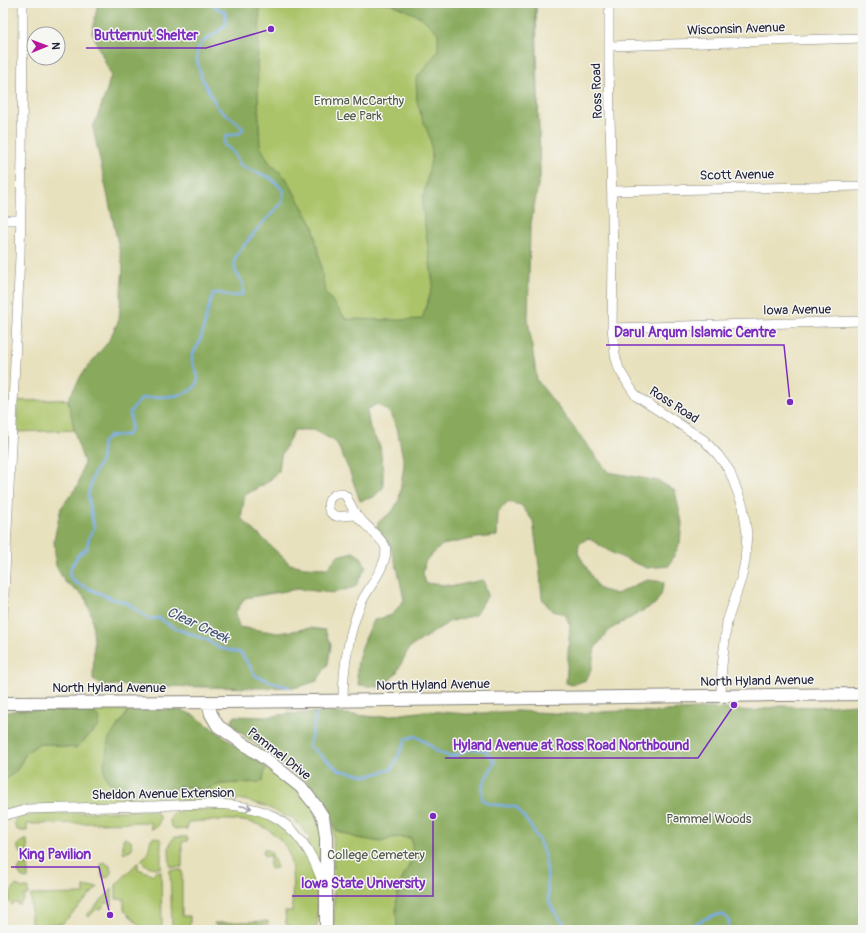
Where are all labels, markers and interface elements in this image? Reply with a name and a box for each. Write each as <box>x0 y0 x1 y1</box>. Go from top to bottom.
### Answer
street label: Wisconsin Avenue <box>687 19 786 39</box>
callout: Butternut Shelter <box>86 22 206 48</box>
north arrow <box>26 26 66 66</box>
text: Butternut Shelter <box>94 27 199 44</box>
text: N <box>49 42 62 50</box>
street label: Ross Road <box>588 63 606 119</box>
park label: Emma McCarthy Lee Park <box>314 93 405 124</box>
street label: Scott Avenue <box>700 166 775 184</box>
street label: Iowa Avenue <box>763 301 832 319</box>
callout: Darul Arqum Islamic Centre <box>606 319 784 345</box>
text: Darul Arqum Islamic Centre <box>614 324 777 341</box>
street label: Ross Road <box>646 383 702 427</box>
water label: Clear Creek <box>164 603 233 647</box>
street label: North Hyland Avenue <box>700 672 815 690</box>
street label: North Hyland Avenue <box>376 676 491 694</box>
street label: North Hyland Avenue <box>52 680 166 696</box>
street label: Pammel Drive <box>244 724 314 784</box>
callout: Hyland Avenue at Ross Road Northbound <box>445 732 698 758</box>
text: Hyland Avenue at Ross Road Northbound <box>453 737 689 754</box>
street label: Sheldon Avenue Extension <box>92 785 234 803</box>
one-way arrow <box>240 804 253 812</box>
park label: Pammel Woods <box>666 811 752 827</box>
callout: King Pavilion <box>11 841 99 867</box>
text: King Pavilion <box>19 846 91 863</box>
park label: College Cemetery <box>327 847 425 863</box>
callout: Iowa State University <box>292 870 433 896</box>
text: Iowa State University <box>301 875 425 892</box>

